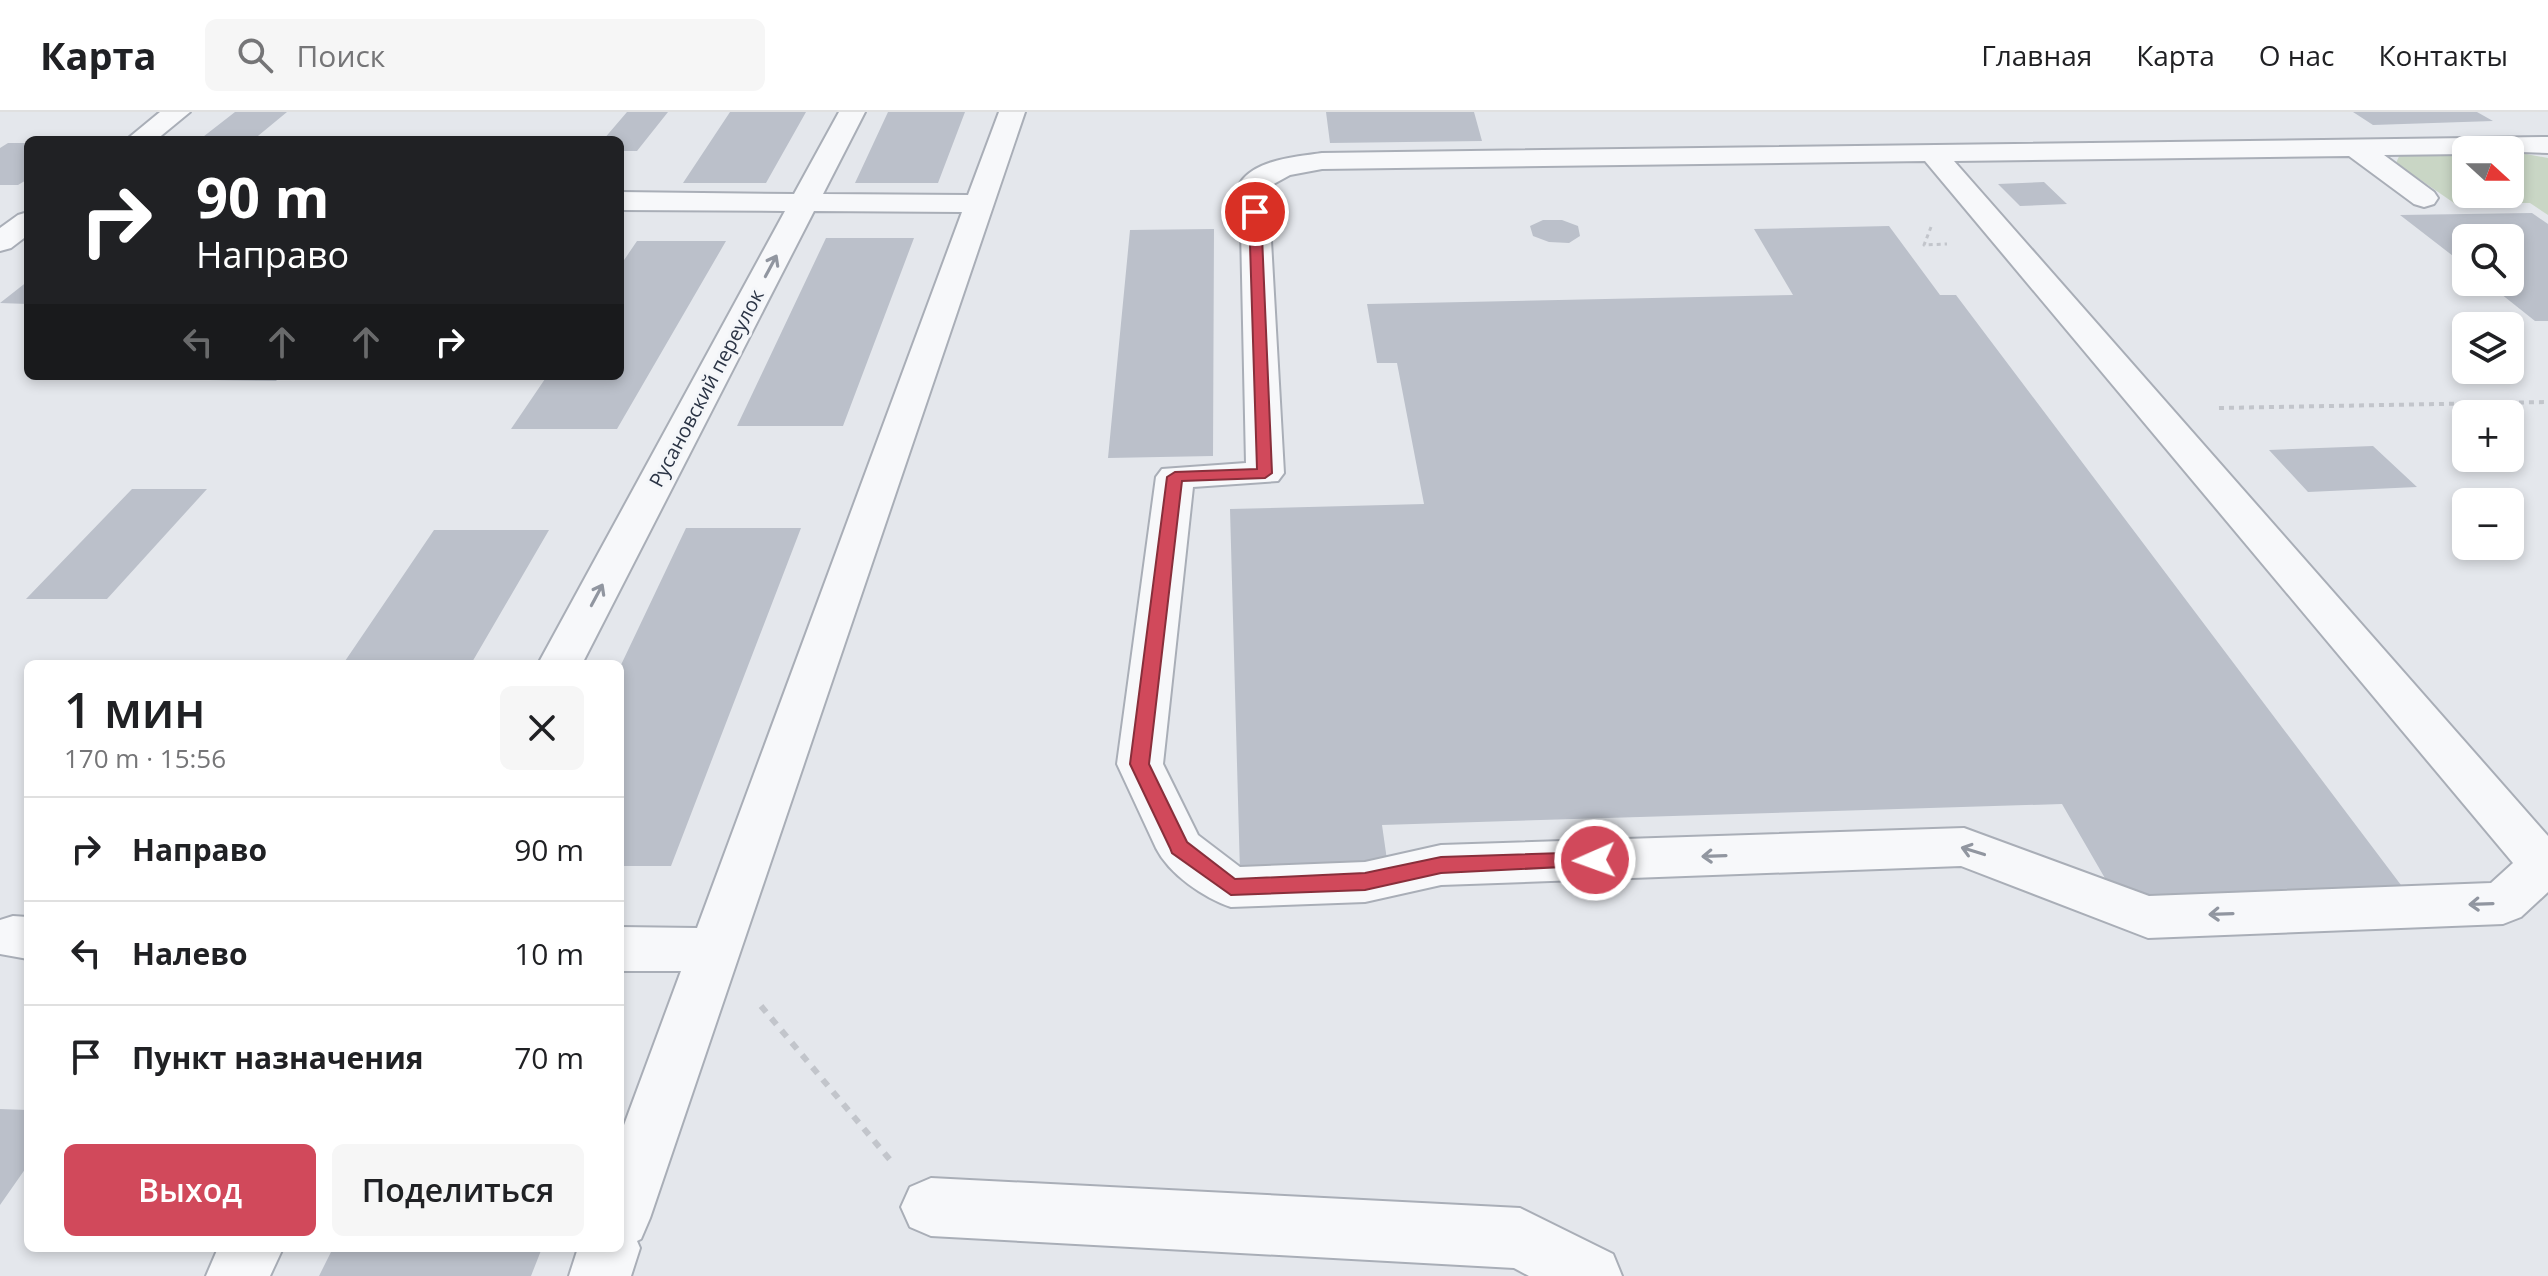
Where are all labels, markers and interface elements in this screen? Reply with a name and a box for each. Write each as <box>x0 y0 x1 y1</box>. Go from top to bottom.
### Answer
search box <box>205 19 765 91</box>
text: Карта <box>40 29 157 81</box>
icon: search <box>233 33 277 77</box>
text: Поиск <box>297 35 385 76</box>
text: Главная <box>1981 36 2092 74</box>
text: Карта <box>2136 36 2215 74</box>
text: О нас <box>2259 36 2334 74</box>
text: Контакты <box>2378 36 2508 74</box>
north arrow <box>2452 136 2524 208</box>
map controls <box>2452 136 2524 560</box>
text: 90 m <box>196 158 330 234</box>
icon: right <box>64 168 168 272</box>
pin <box>1221 178 1289 246</box>
icon: arrive <box>1233 190 1277 234</box>
button: search <box>2452 224 2524 296</box>
text: Направо <box>196 230 349 279</box>
one-way arrow <box>763 255 779 279</box>
street label: Русановский переулок <box>642 284 770 492</box>
button: layers <box>2452 312 2524 384</box>
icon: left <box>176 320 220 364</box>
icon: ahead <box>260 320 304 364</box>
icon: ahead <box>344 320 388 364</box>
icon: right <box>428 320 472 364</box>
button: + <box>2452 400 2524 472</box>
button: − <box>2452 488 2524 560</box>
one-way arrow <box>589 584 605 607</box>
text: 1 мин <box>64 677 205 742</box>
button: close <box>500 686 584 770</box>
text: 170 m · 15:56 <box>64 740 226 776</box>
position arrow <box>1553 818 1637 902</box>
icon: right <box>64 827 108 871</box>
text: Направо <box>132 829 267 870</box>
text: 90 m <box>514 829 584 870</box>
one-way arrow <box>1961 843 1986 857</box>
one-way arrow <box>1701 848 1728 863</box>
one-way arrow <box>2468 896 2495 911</box>
one-way arrow <box>2208 906 2235 921</box>
icon: left <box>64 931 108 975</box>
text: Налево <box>132 933 248 974</box>
text: 10 m <box>514 933 584 974</box>
icon: arrive <box>64 1035 108 1079</box>
text: Пункт назначения <box>132 1037 424 1078</box>
text: 70 m <box>514 1037 584 1078</box>
button: Выход <box>64 1144 316 1236</box>
button: Поделиться <box>332 1144 584 1236</box>

